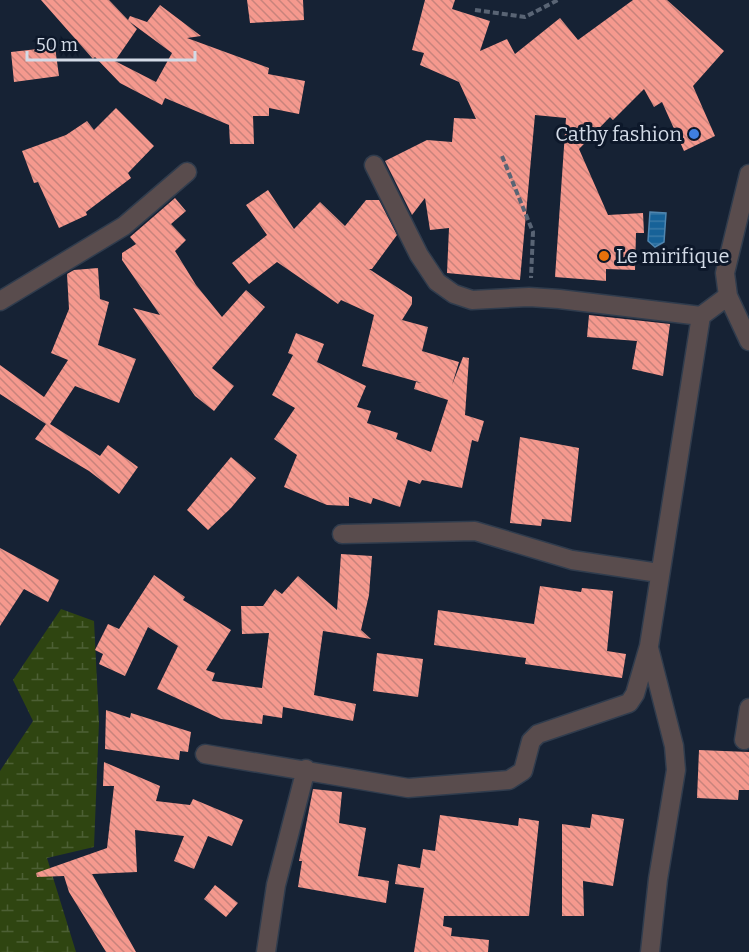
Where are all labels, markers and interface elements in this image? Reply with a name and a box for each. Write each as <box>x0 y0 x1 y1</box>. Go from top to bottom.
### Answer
scale bar <box>27 24 195 62</box>
text: 50 m <box>36 34 78 56</box>
place label: Cathy fashion <box>555 122 682 146</box>
marker: Cathy fashion <box>687 127 701 141</box>
place label: Le mirifique <box>616 244 729 268</box>
marker: Le mirifique <box>597 249 611 263</box>

